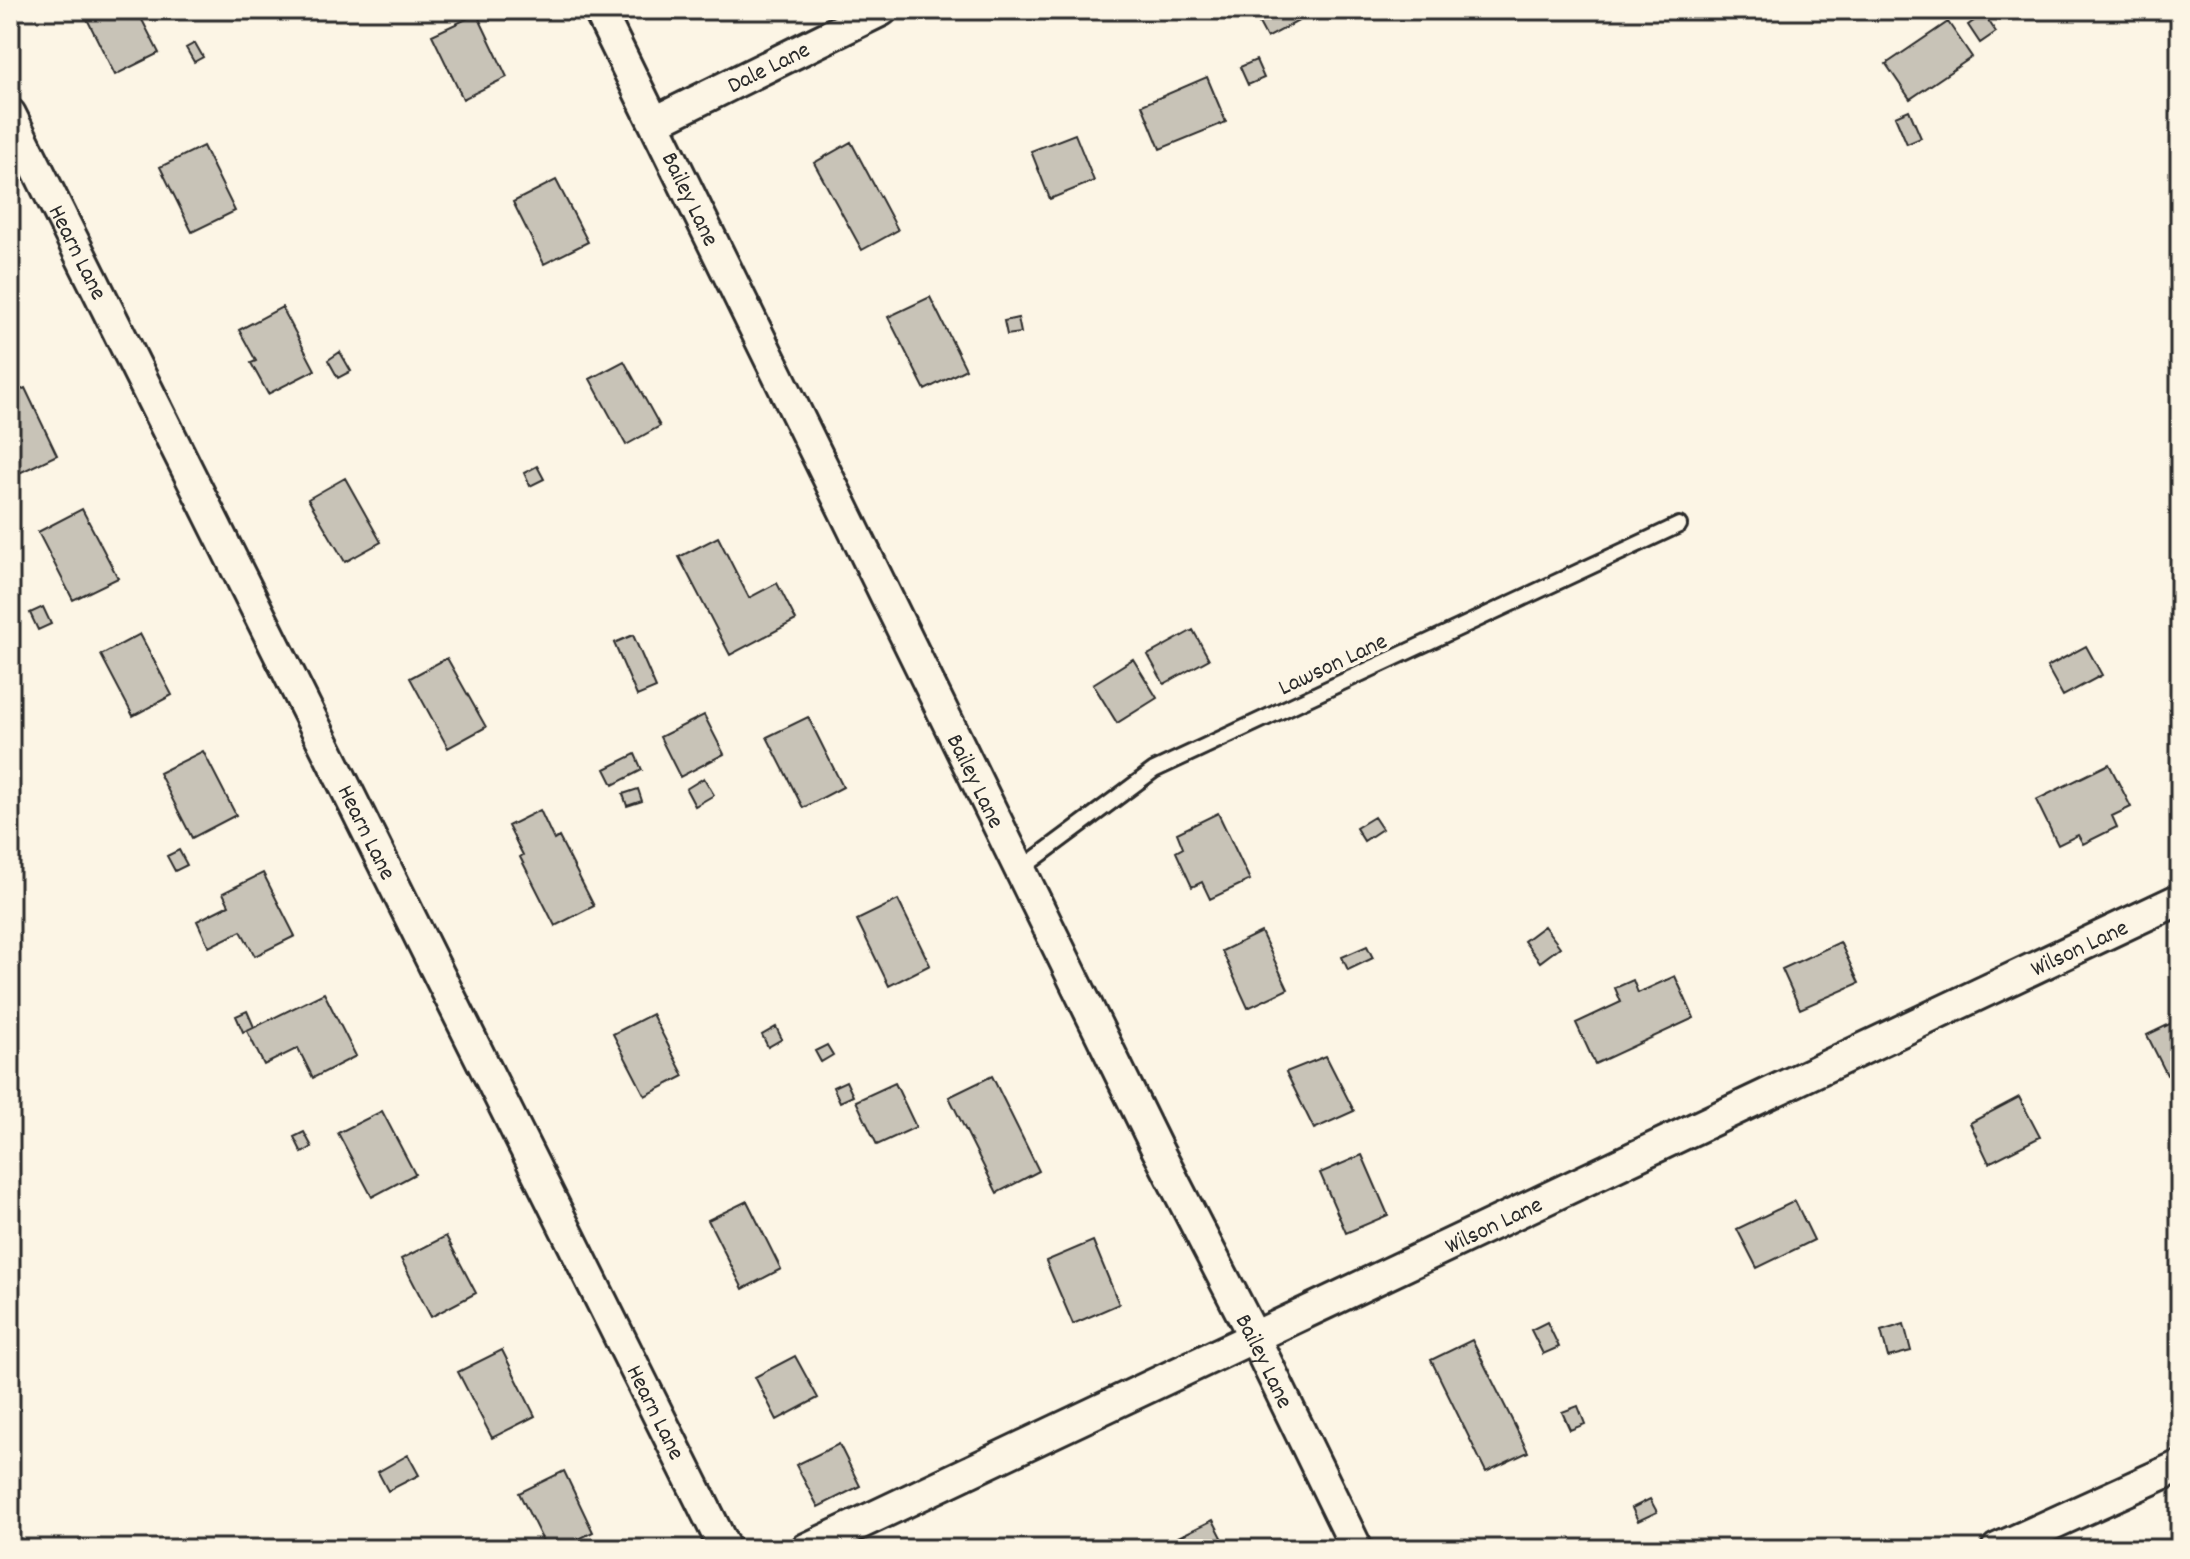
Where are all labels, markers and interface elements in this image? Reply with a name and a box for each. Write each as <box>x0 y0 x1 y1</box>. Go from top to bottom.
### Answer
street label: Dale Lane <box>722 34 816 104</box>
street label: Bailey Lane <box>651 147 726 253</box>
street label: Hearn Lane <box>38 200 114 307</box>
street label: Lawson Lane <box>1273 626 1393 706</box>
street label: Bailey Lane <box>936 729 1011 835</box>
street label: Hearn Lane <box>327 780 403 887</box>
street label: Wilson Lane <box>2026 912 2134 987</box>
street label: Wilson Lane <box>1440 1189 1549 1264</box>
street label: Bailey Lane <box>1225 1309 1300 1415</box>
street label: Hearn Lane <box>616 1360 692 1467</box>

